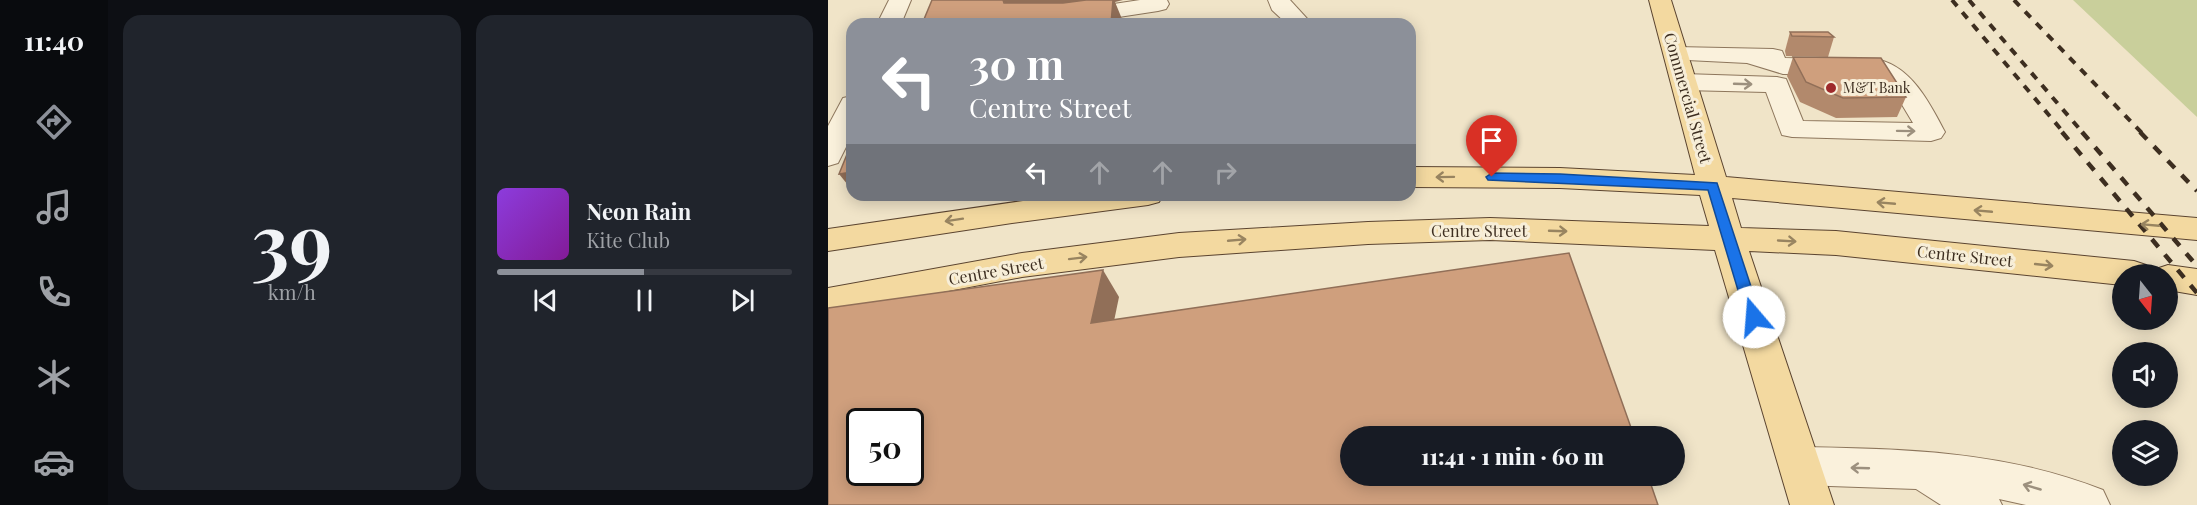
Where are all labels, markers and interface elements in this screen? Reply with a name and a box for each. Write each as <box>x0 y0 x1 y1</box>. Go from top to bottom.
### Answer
text: 11:40 <box>24 22 84 58</box>
street label: Commercial Street <box>1660 30 1717 166</box>
text: 30 m <box>969 35 1064 91</box>
icon: left <box>870 42 948 120</box>
one-way arrow <box>1732 78 1752 89</box>
place label: M&T Bank <box>1843 78 1911 97</box>
marker: M&T Bank <box>1824 81 1838 95</box>
text: Centre Street <box>969 89 1131 125</box>
icon: directions <box>33 101 75 143</box>
pin <box>1466 115 1517 177</box>
icon: arrive <box>1475 124 1508 157</box>
one-way arrow <box>1895 126 1915 137</box>
icon: left <box>1020 156 1053 189</box>
icon: ahead <box>1083 156 1116 189</box>
icon: ahead <box>1146 156 1179 189</box>
icon: right <box>1209 156 1242 189</box>
one-way arrow <box>1435 171 1455 183</box>
icon: music <box>33 186 75 228</box>
text: 39 <box>251 187 332 291</box>
text: Neon Rain <box>587 196 691 226</box>
one-way arrow <box>1877 197 1896 208</box>
one-way arrow <box>1973 205 1993 216</box>
one-way arrow <box>944 215 964 226</box>
one-way arrow <box>2141 219 2161 230</box>
street label: Centre Street <box>1431 220 1527 241</box>
text: Kite Club <box>587 226 670 253</box>
one-way arrow <box>1548 226 1568 237</box>
one-way arrow <box>1227 234 1247 245</box>
one-way arrow <box>1776 236 1796 247</box>
street label: Centre Street <box>1916 240 2014 271</box>
street label: Centre Street <box>947 252 1045 289</box>
one-way arrow <box>1068 253 1088 264</box>
one-way arrow <box>2034 260 2054 271</box>
north arrow <box>2112 264 2178 330</box>
map controls <box>2112 264 2178 486</box>
icon: phone <box>33 271 75 313</box>
text: km/h <box>268 278 316 305</box>
icon: previous <box>529 284 562 317</box>
icon: pause <box>628 284 661 317</box>
icon: next <box>726 284 759 317</box>
position arrow <box>1722 285 1786 349</box>
button: sound <box>2112 342 2178 408</box>
icon: climate <box>33 356 75 398</box>
speed limit sign: 50 <box>846 408 924 486</box>
button: layers <box>2112 420 2178 486</box>
icon: car <box>33 441 75 483</box>
text: 11:41 · 1 min · 60 m <box>1421 441 1604 471</box>
one-way arrow <box>1851 462 1871 473</box>
one-way arrow <box>2023 481 2042 492</box>

